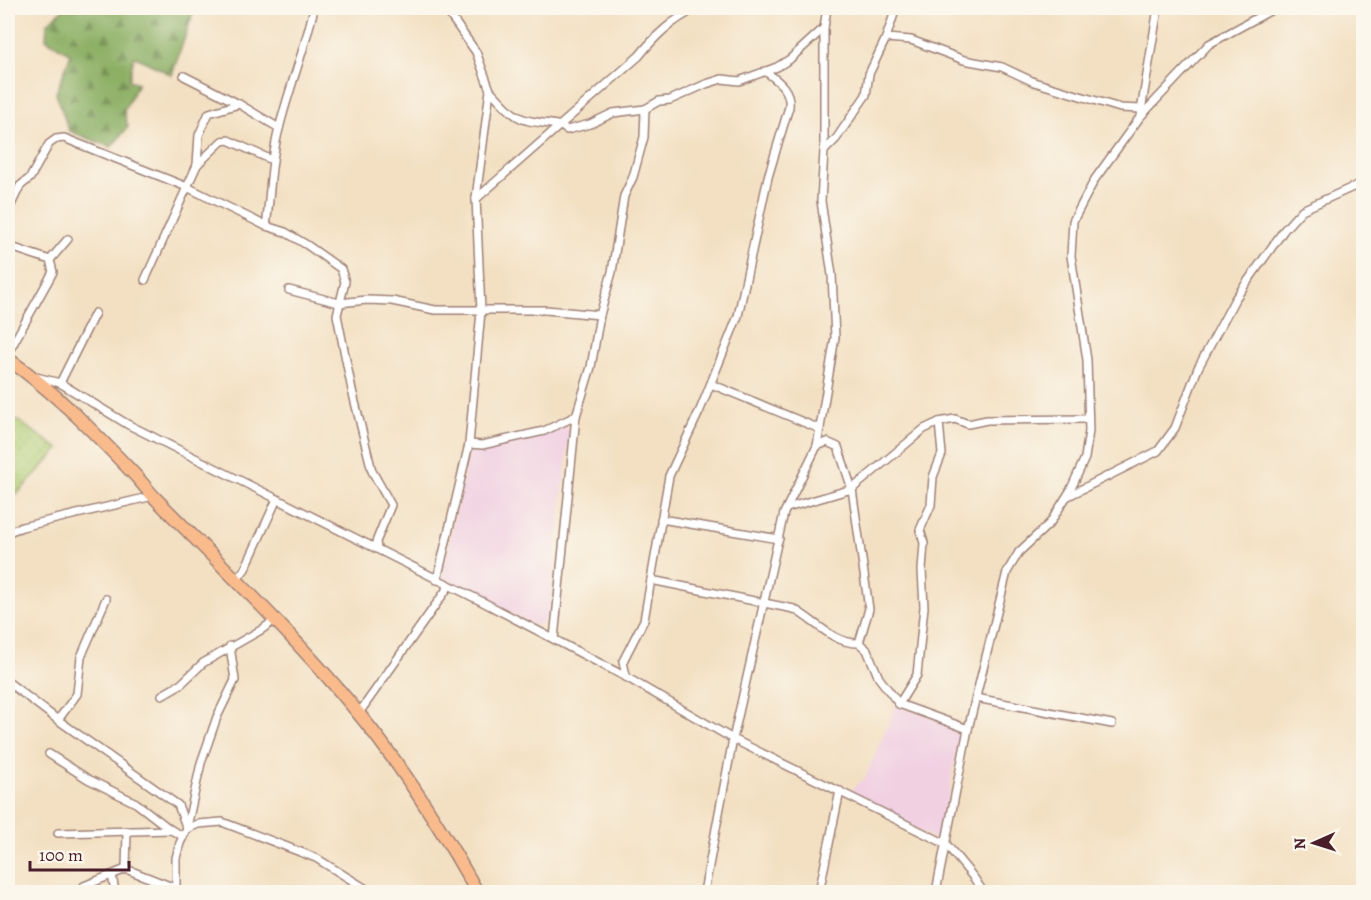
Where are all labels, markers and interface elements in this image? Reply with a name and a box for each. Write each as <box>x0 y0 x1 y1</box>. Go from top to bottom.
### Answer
north arrow <box>1284 813 1344 873</box>
scale bar <box>30 834 129 872</box>
text: N <box>1289 837 1311 850</box>
text: 100 m <box>39 843 83 867</box>

